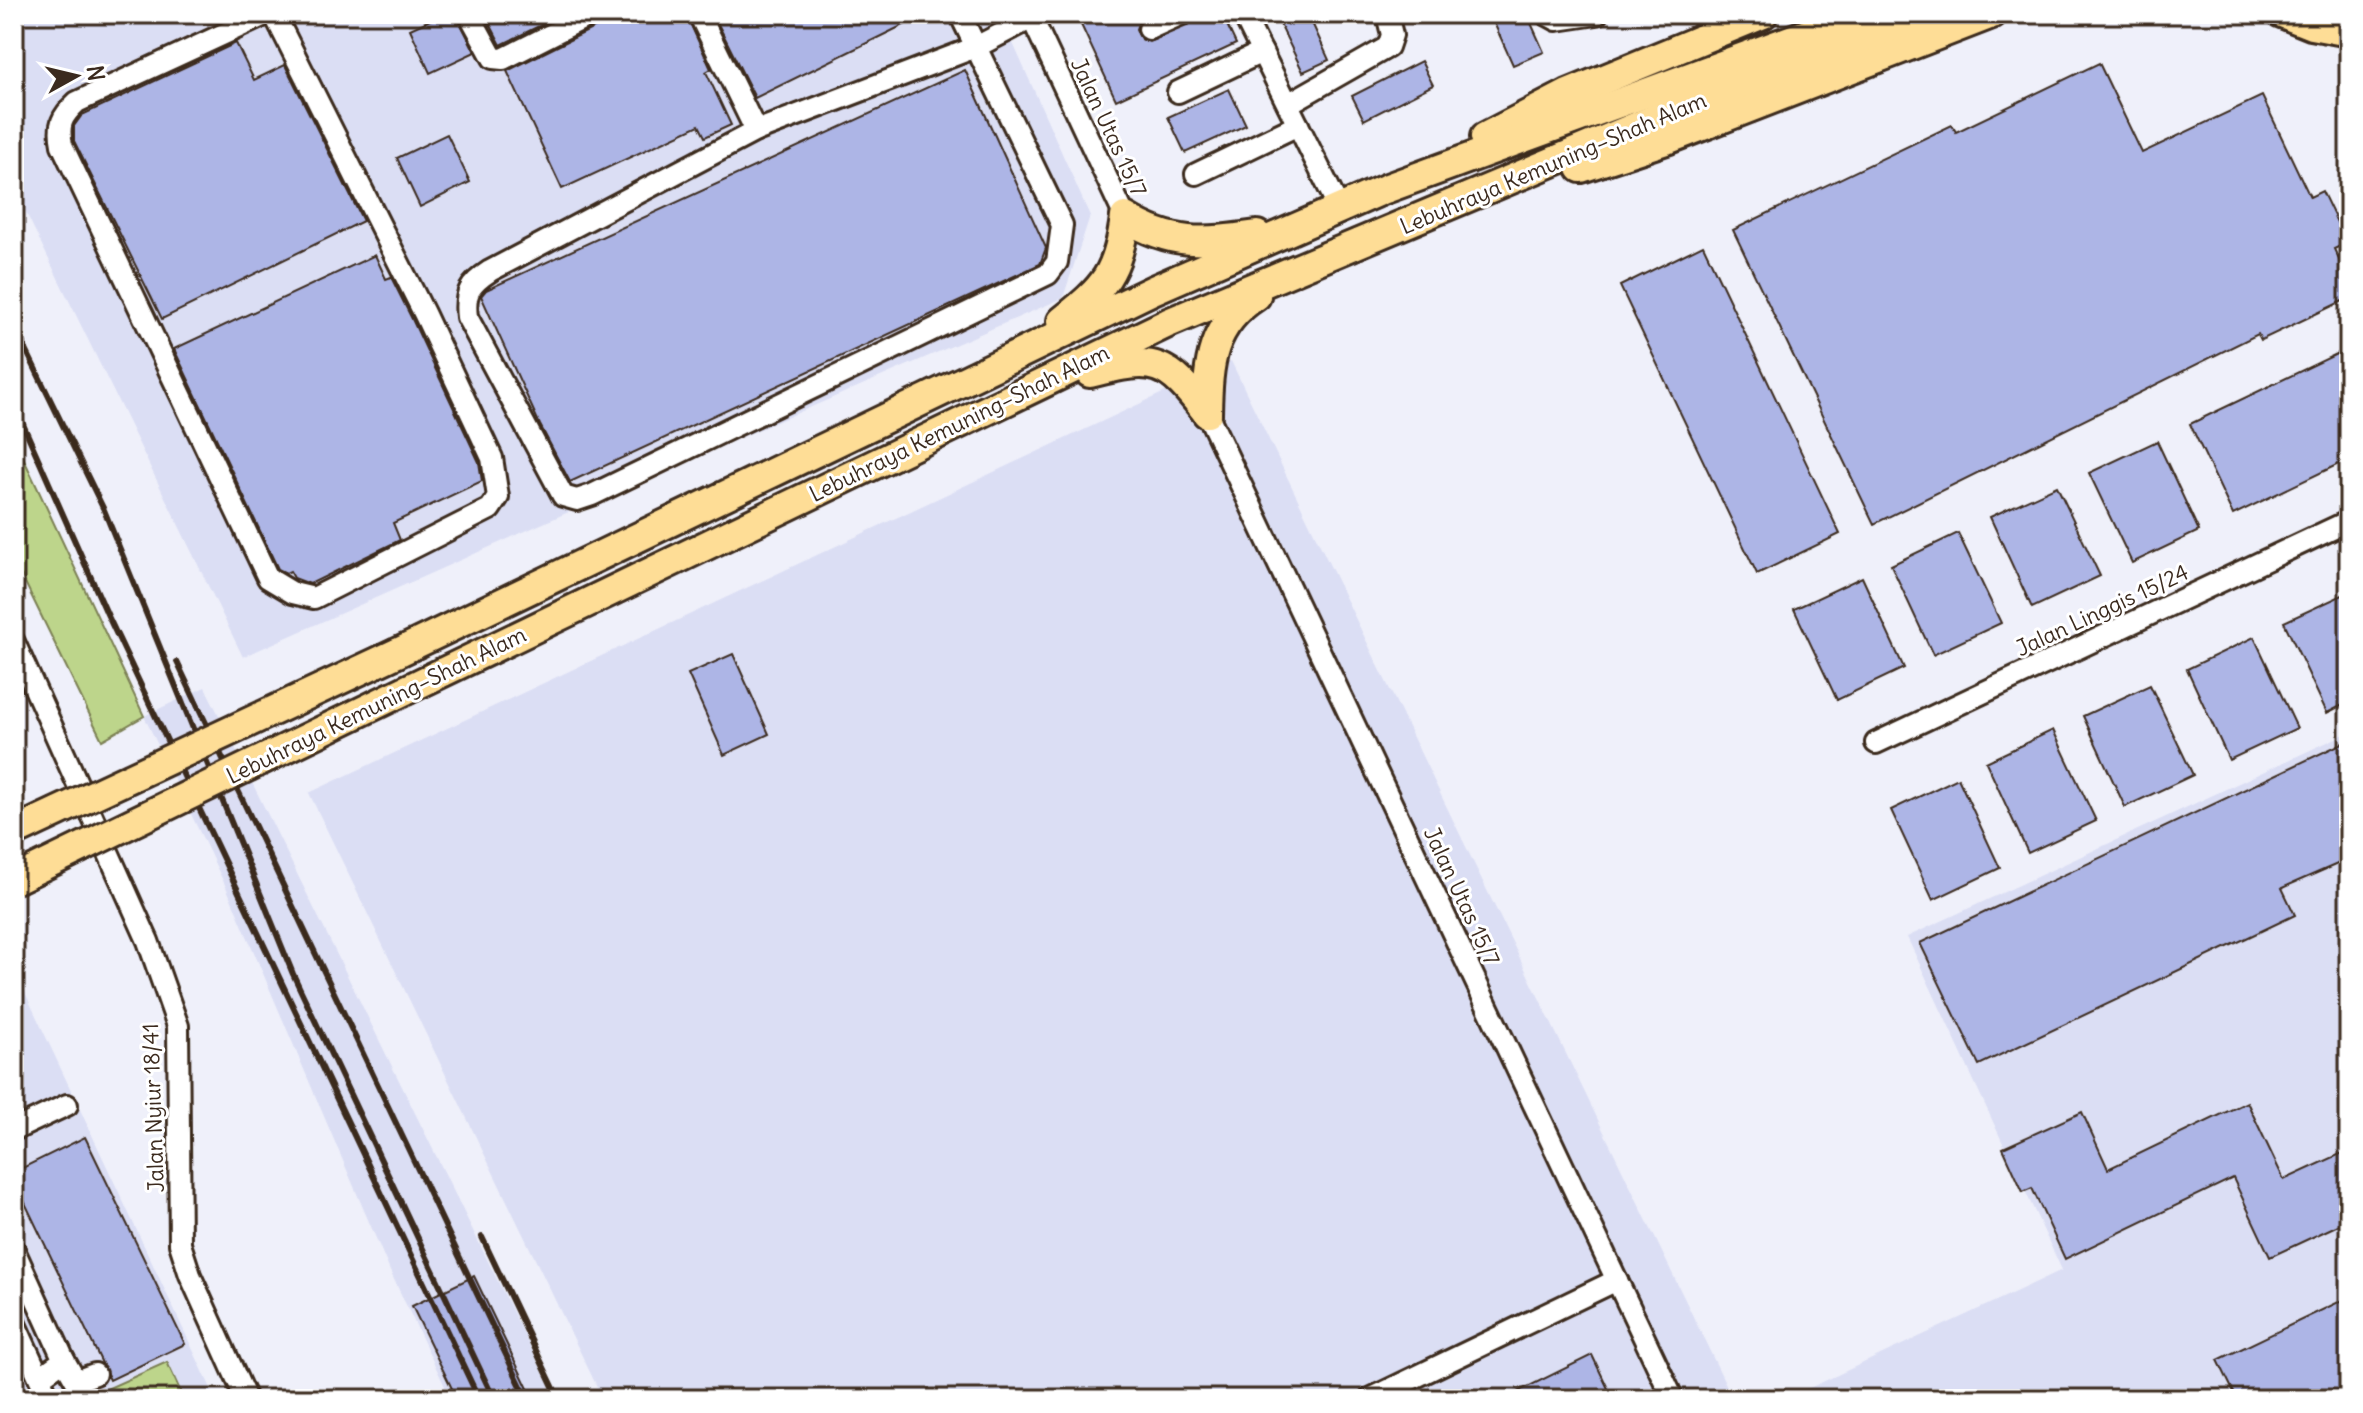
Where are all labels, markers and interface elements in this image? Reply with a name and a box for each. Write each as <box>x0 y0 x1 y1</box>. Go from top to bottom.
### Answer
north arrow <box>36 36 116 116</box>
street label: Jalan Utas 15/7 <box>1065 53 1153 201</box>
text: N <box>81 64 111 83</box>
street label: Lebuhraya Kemuning–Shah Alam <box>1396 86 1710 240</box>
street label: Lebuhraya Kemuning–Shah Alam <box>805 338 1113 508</box>
street label: Jalan Linggis 15/24 <box>2011 558 2193 662</box>
street label: Lebuhraya Kemuning–Shah Alam <box>222 620 530 790</box>
street label: Jalan Utas 15/7 <box>1418 822 1506 970</box>
street label: Jalan Nyiur 18/41 <box>136 1023 170 1193</box>

